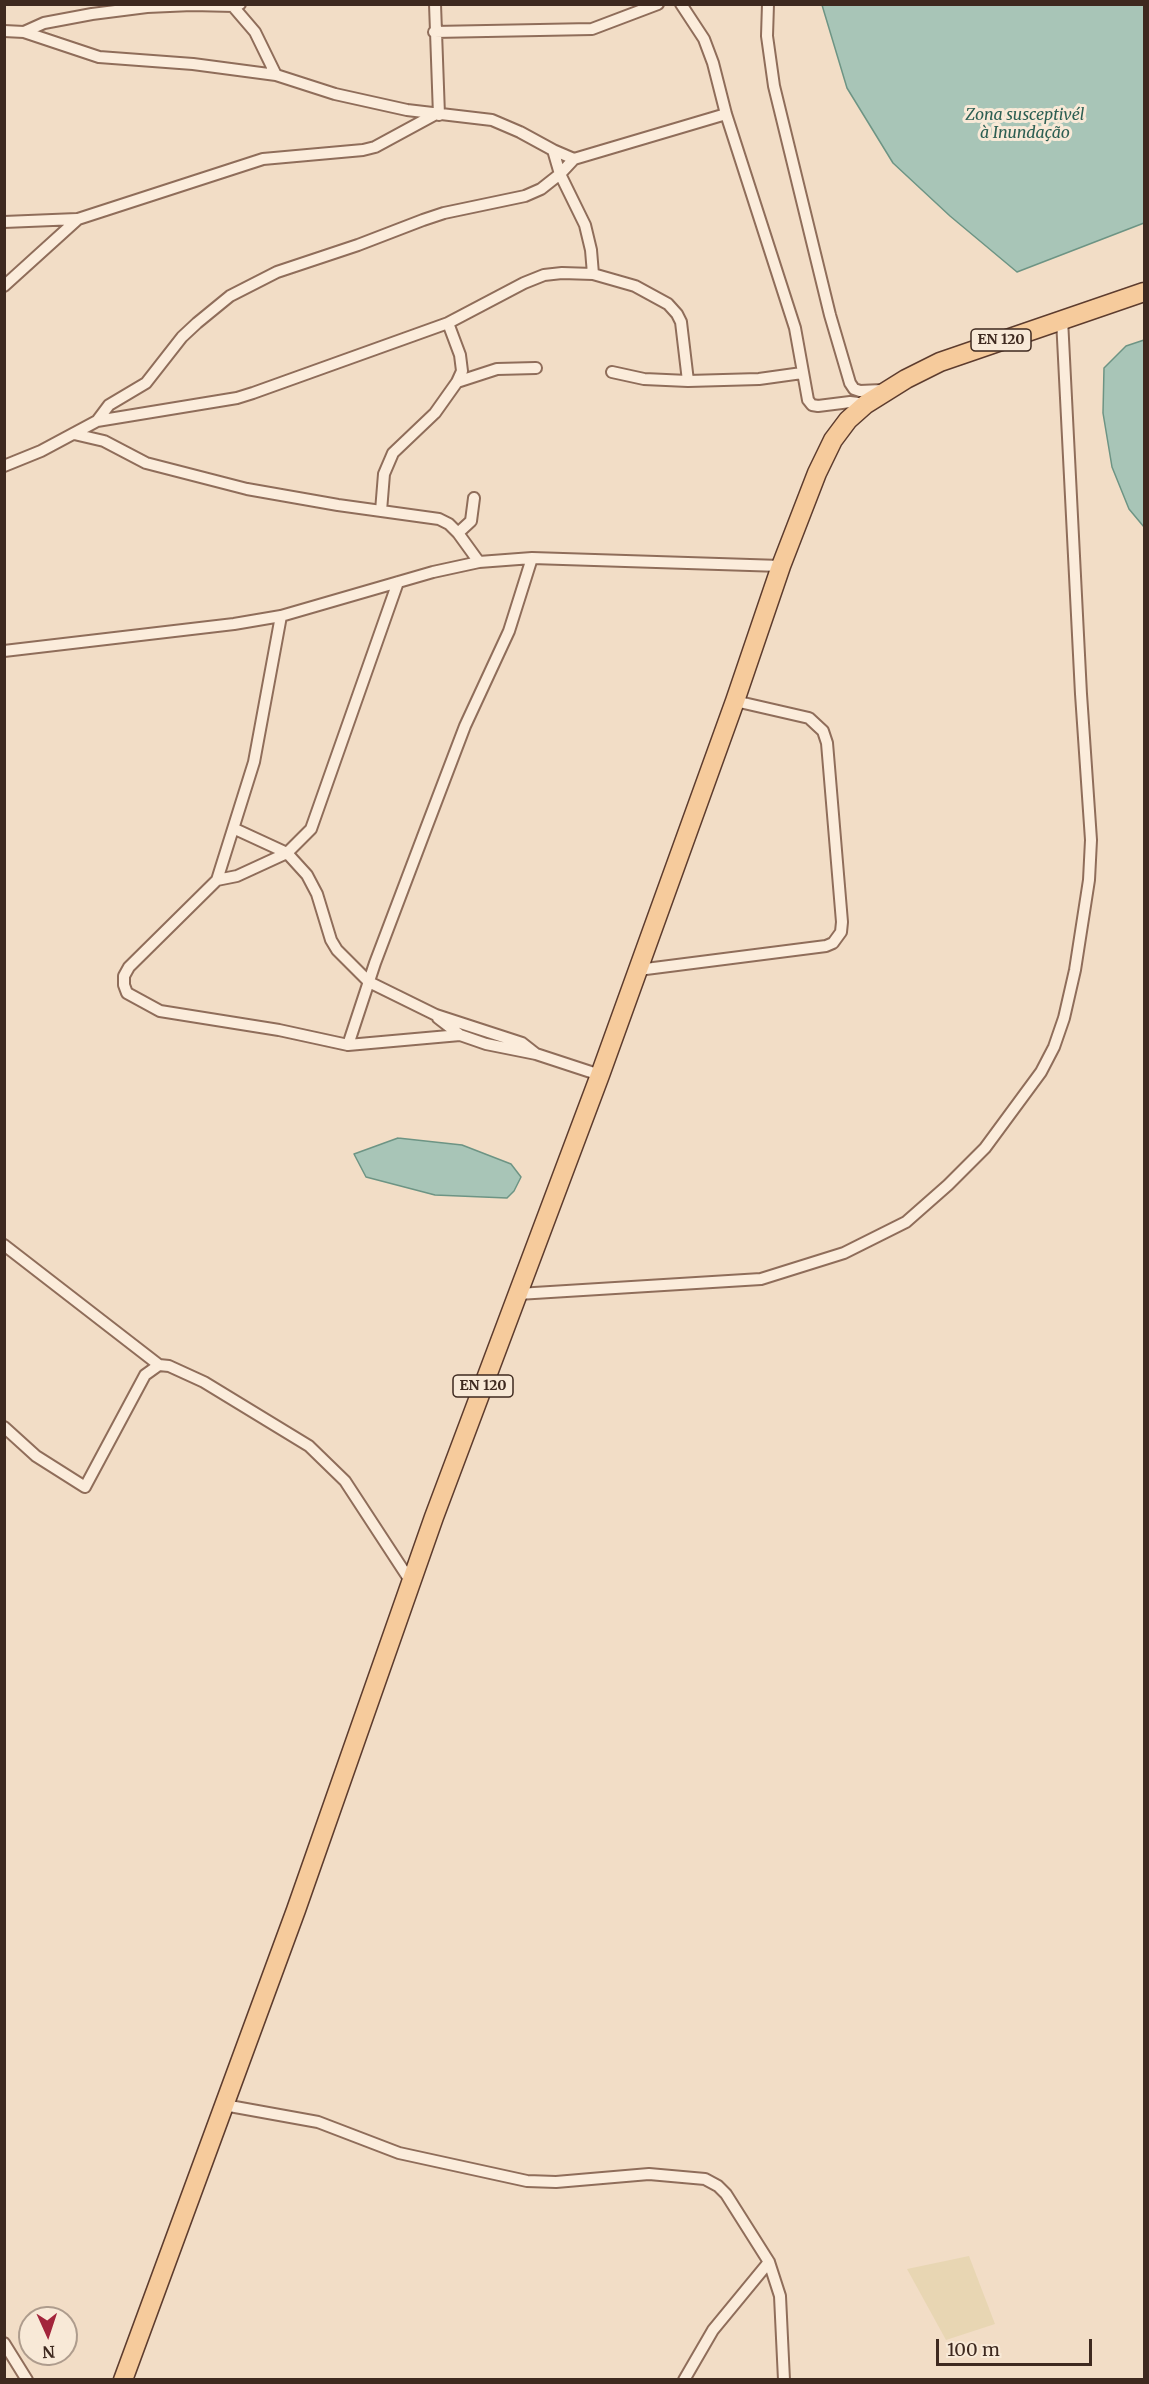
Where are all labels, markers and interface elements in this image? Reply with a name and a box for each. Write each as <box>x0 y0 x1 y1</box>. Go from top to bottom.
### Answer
water label: Zona susceptivél à Inundação <box>965 105 1085 143</box>
road number: EN 120 <box>971 329 1031 351</box>
road number: EN 120 <box>453 1375 513 1397</box>
north arrow <box>18 2306 78 2366</box>
scale bar <box>939 2327 1095 2365</box>
text: 100 m <box>947 2338 1000 2361</box>
text: N <box>42 2342 56 2362</box>

